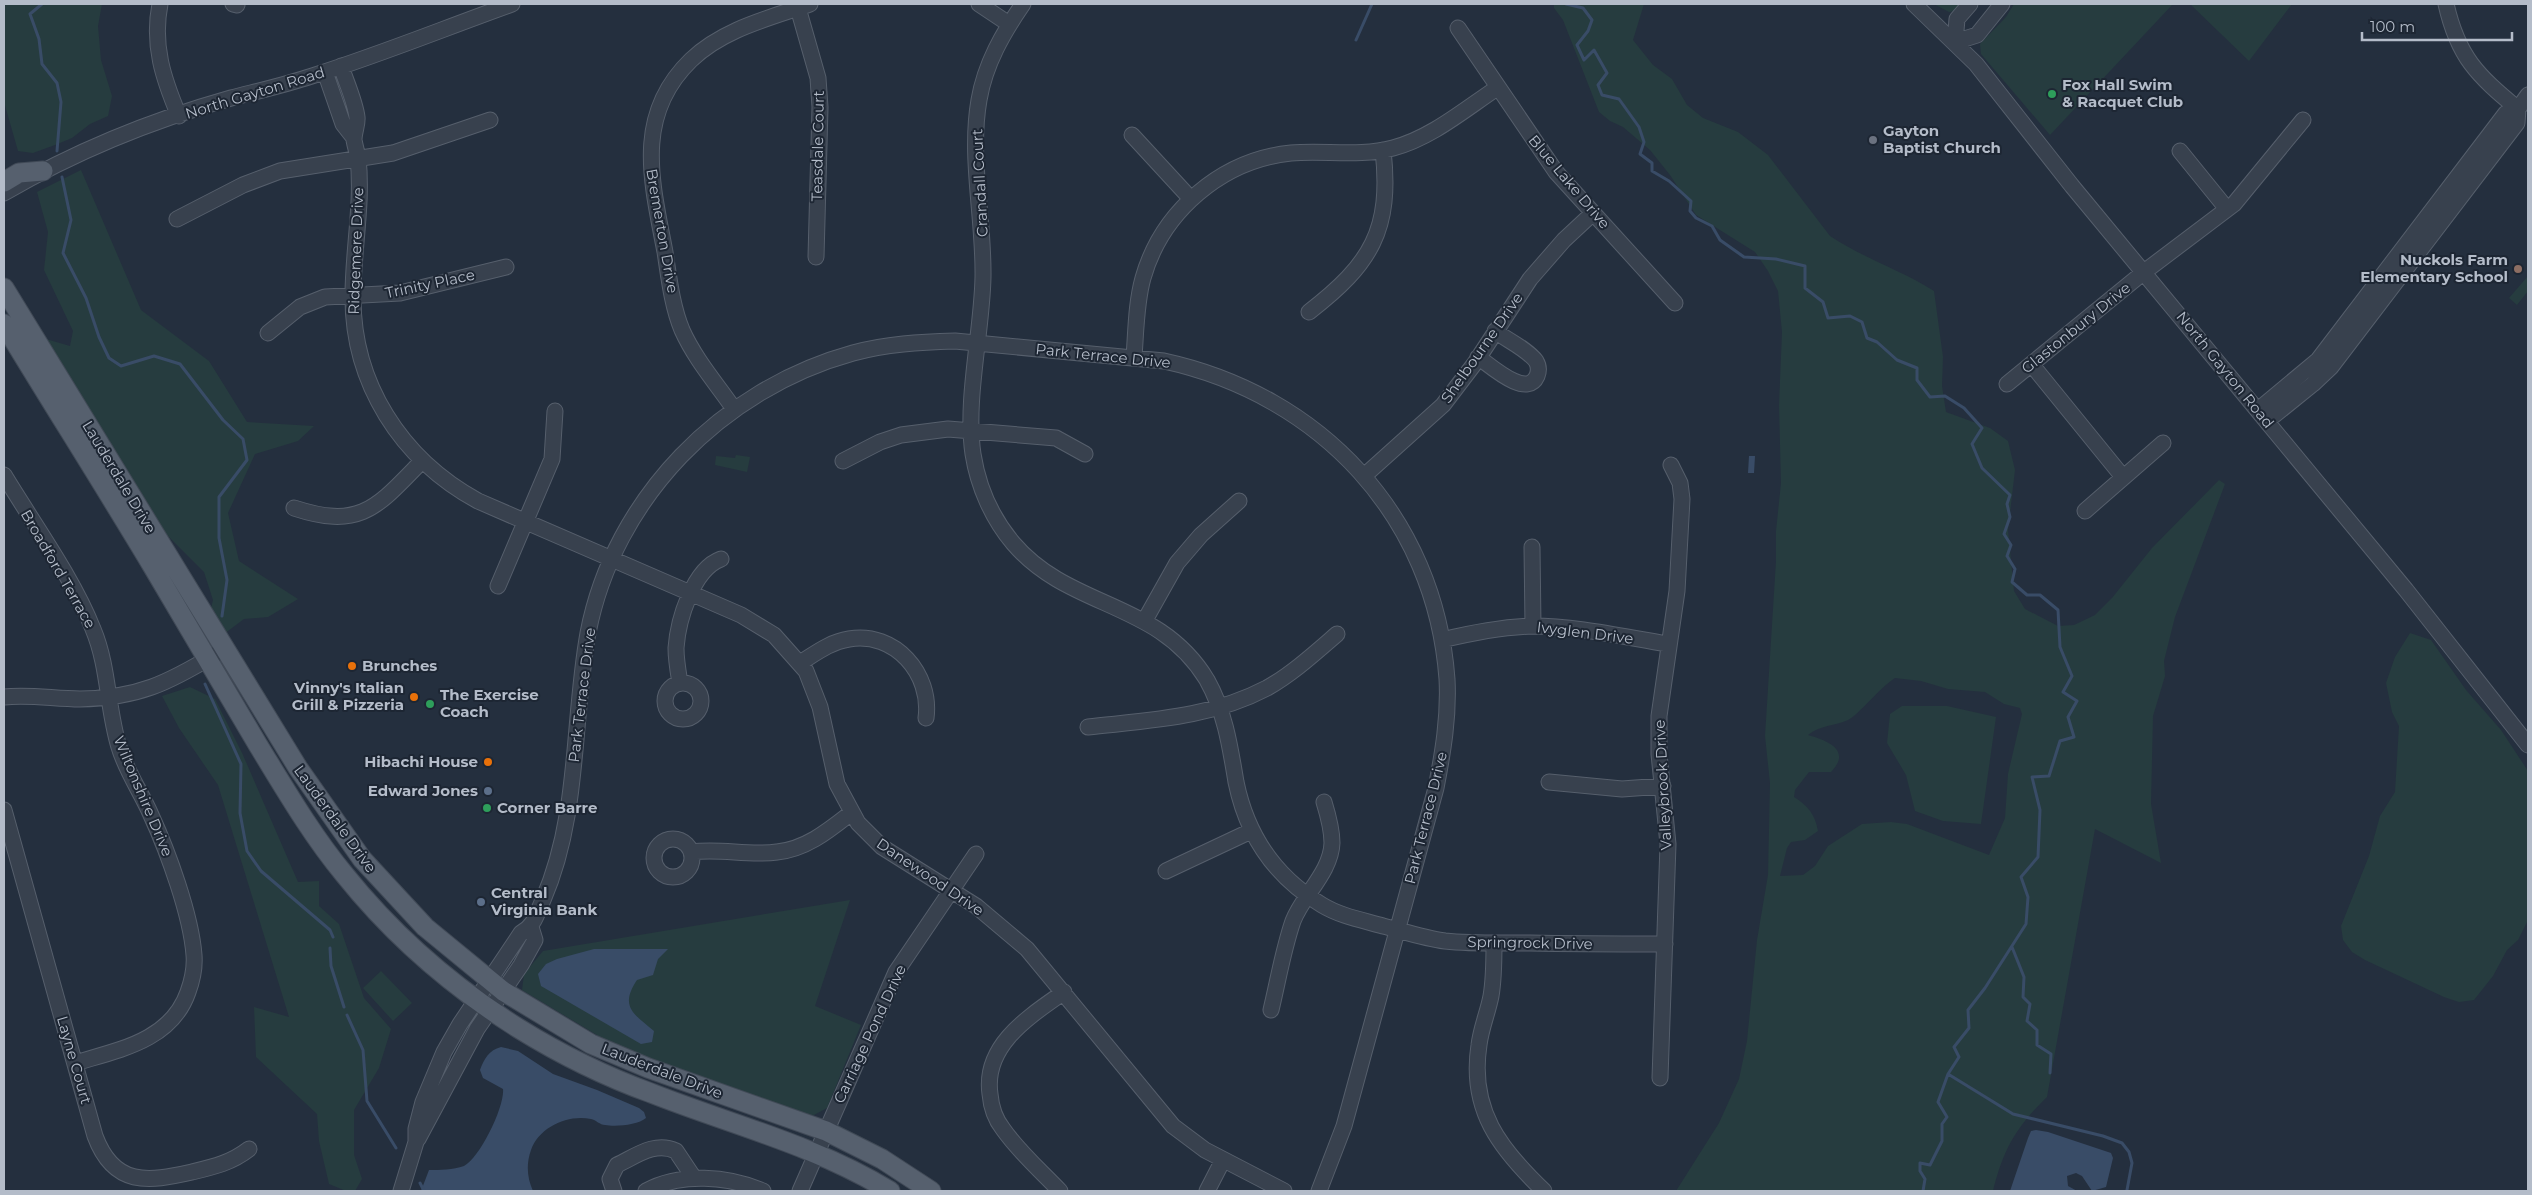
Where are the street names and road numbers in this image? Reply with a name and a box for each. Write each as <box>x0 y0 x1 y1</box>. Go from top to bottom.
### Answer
street label: North Gayton Road <box>183 62 327 123</box>
street label: Teasdale Court <box>807 90 828 202</box>
street label: Crandall Court <box>967 129 992 238</box>
street label: Blue Lake Drive <box>1524 131 1614 233</box>
street label: Bremerton Drive <box>642 167 683 295</box>
street label: Ridgemere Drive <box>344 187 367 315</box>
street label: Trinity Place <box>383 265 476 302</box>
street label: Glastonbury Drive <box>2017 278 2134 377</box>
street label: Shelbourne Drive <box>1436 289 1527 407</box>
street label: North Gayton Road <box>2172 307 2278 432</box>
street label: Park Terrace Drive <box>1035 339 1172 372</box>
street label: Lauderdale Drive <box>78 417 161 537</box>
street label: Broadford Terrace <box>17 506 100 632</box>
street label: Ivyglen Drive <box>1536 617 1634 648</box>
street label: Park Terrace Drive <box>564 626 599 763</box>
street label: Valleybrook Drive <box>1650 719 1675 851</box>
street label: Wiltonshire Drive <box>109 733 177 859</box>
street label: Park Terrace Drive <box>1400 750 1451 886</box>
street label: Lauderdale Drive <box>290 761 381 876</box>
street label: Danewood Drive <box>873 834 988 920</box>
street label: Springrock Drive <box>1467 932 1593 953</box>
street label: Carriage Pond Drive <box>829 961 910 1106</box>
street label: Layne Court <box>53 1014 96 1106</box>
street label: Lauderdale Drive <box>599 1039 725 1102</box>

